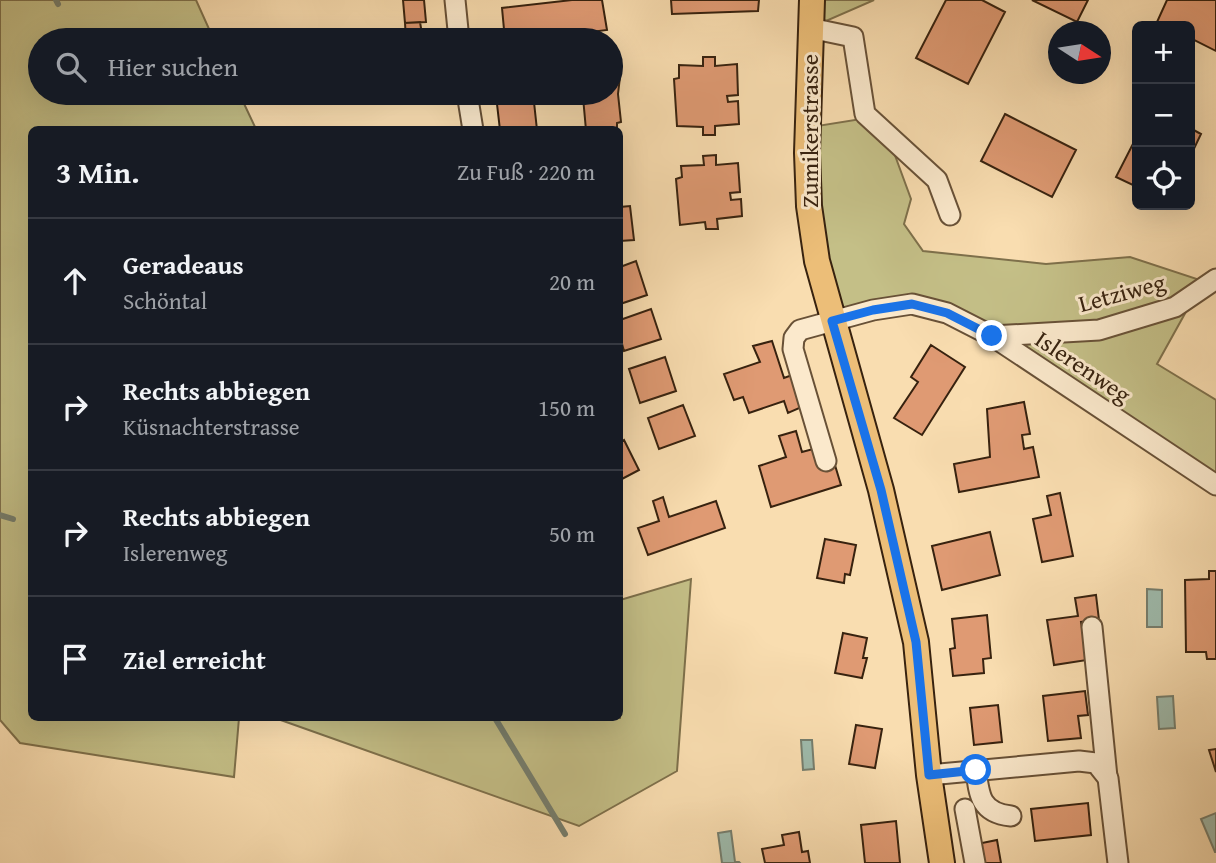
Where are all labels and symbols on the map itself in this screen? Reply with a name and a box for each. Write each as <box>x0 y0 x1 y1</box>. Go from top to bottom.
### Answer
north arrow <box>1048 21 1111 84</box>
street label: Zumikerstrasse <box>792 54 827 208</box>
street label: Letziweg <box>1075 264 1169 321</box>
route end <box>976 320 1007 351</box>
street label: Islerenweg <box>1028 322 1138 412</box>
route start <box>960 754 991 785</box>

